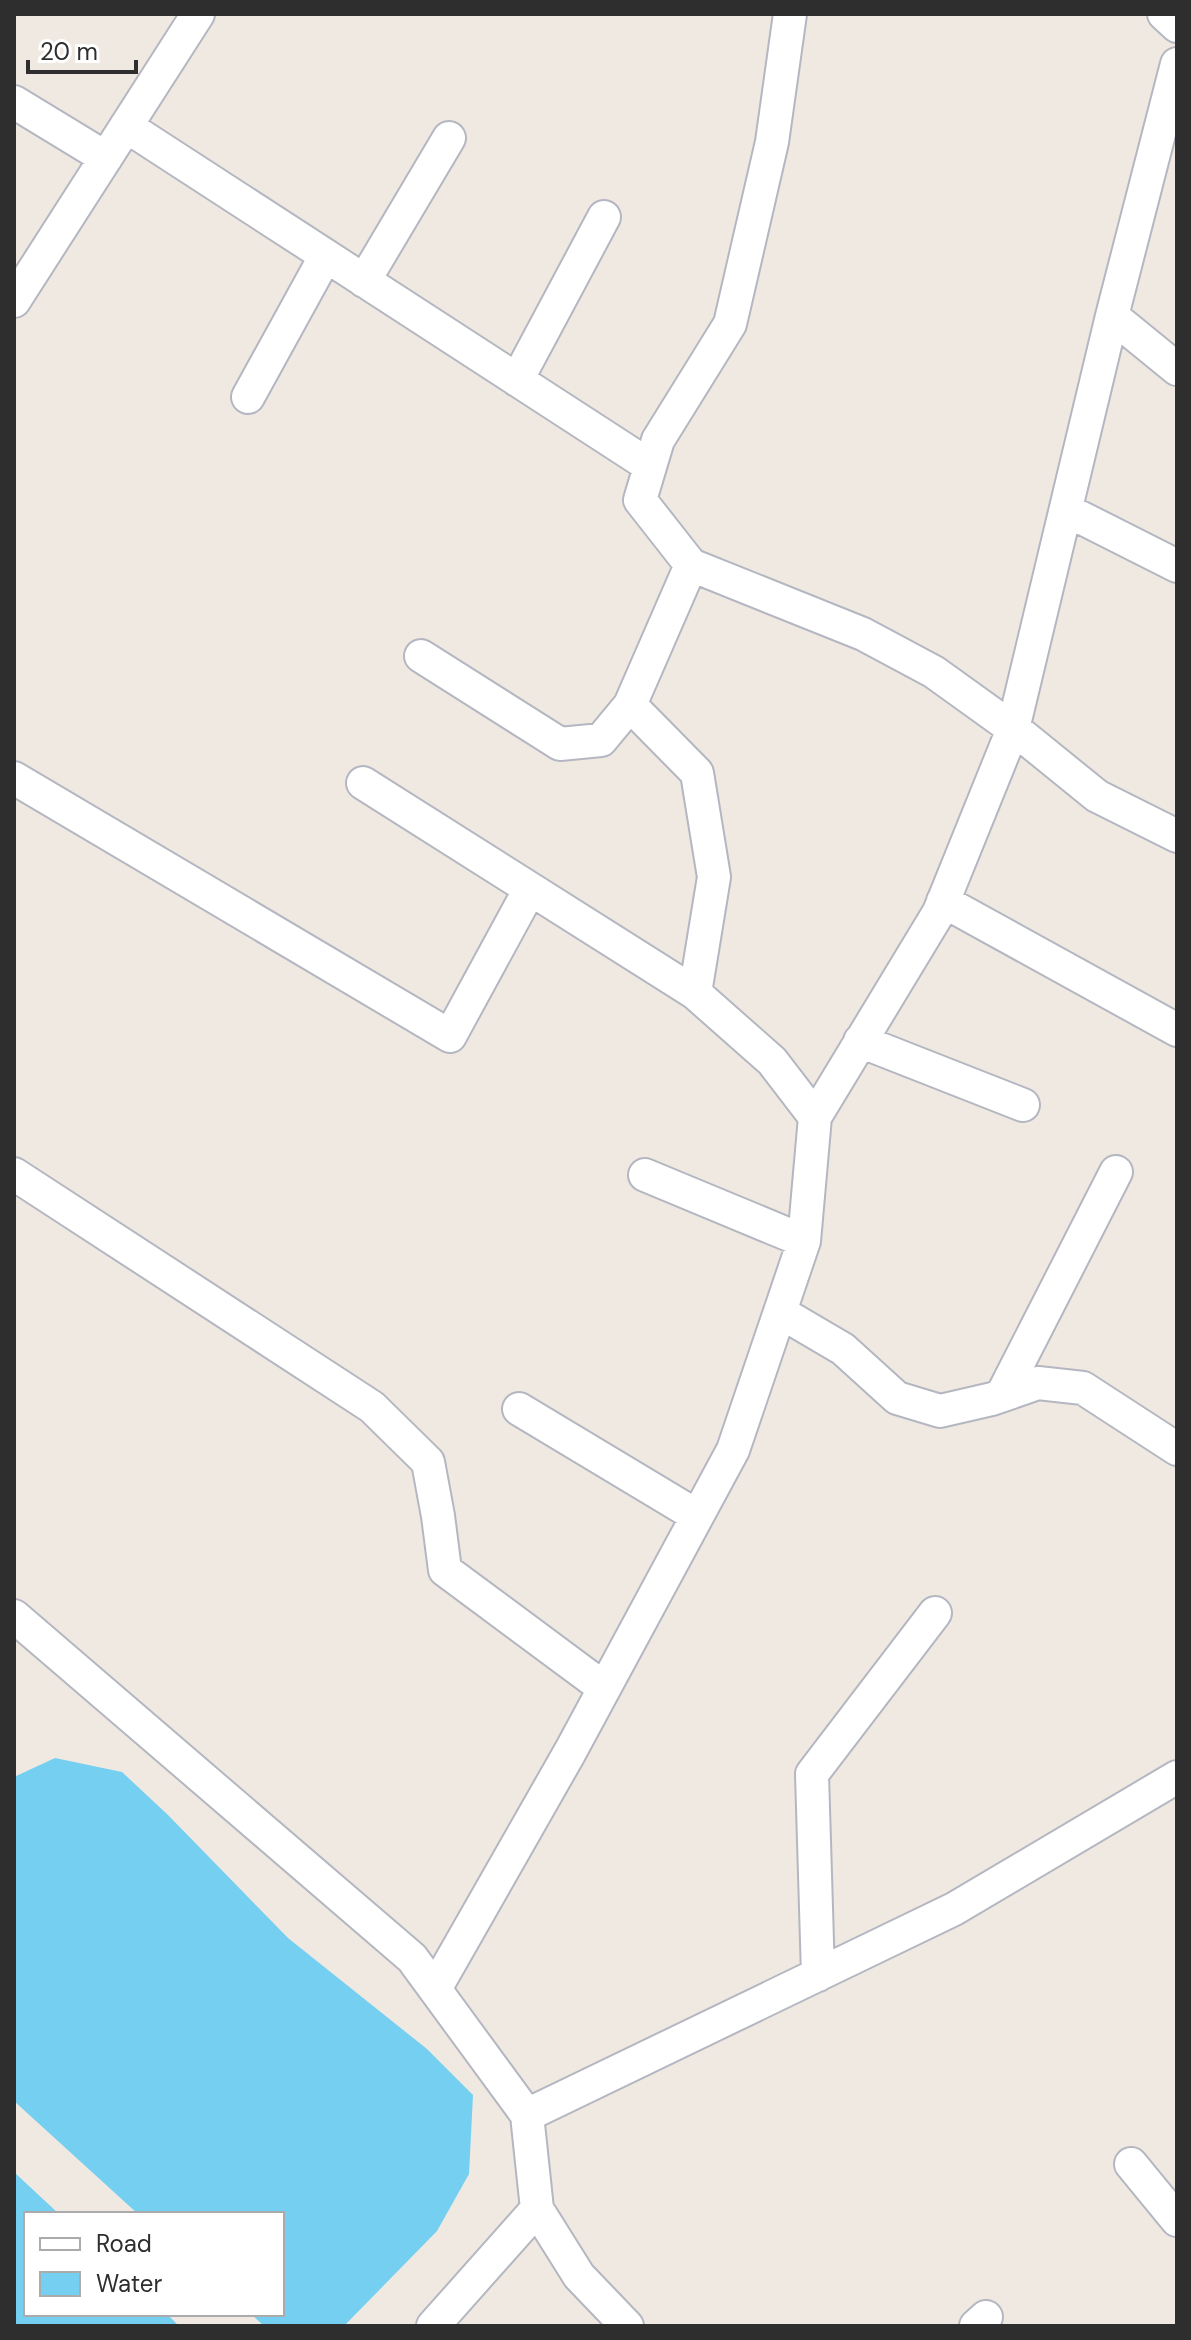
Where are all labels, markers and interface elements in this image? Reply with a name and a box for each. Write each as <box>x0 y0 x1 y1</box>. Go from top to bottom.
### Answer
scale bar <box>28 24 136 74</box>
text: 20 m <box>40 36 98 67</box>
legend <box>24 2212 284 2316</box>
text: Road <box>96 2228 152 2259</box>
text: Water <box>96 2268 162 2299</box>

